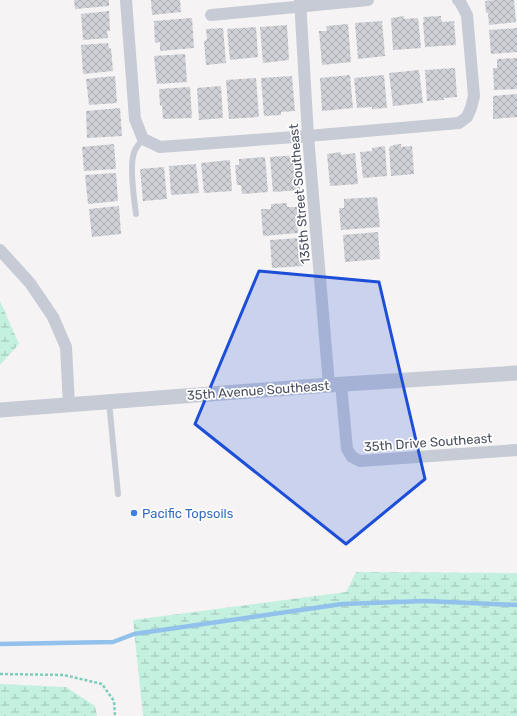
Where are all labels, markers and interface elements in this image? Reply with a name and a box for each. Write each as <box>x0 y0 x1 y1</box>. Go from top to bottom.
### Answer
street label: 135th Street Southeast <box>286 123 313 265</box>
street label: 35th Avenue Southeast <box>186 378 330 403</box>
street label: 35th Drive Southeast <box>363 431 493 454</box>
place label: Pacific Topsoils <box>142 506 234 521</box>
marker: Pacific Topsoils <box>129 508 139 518</box>

